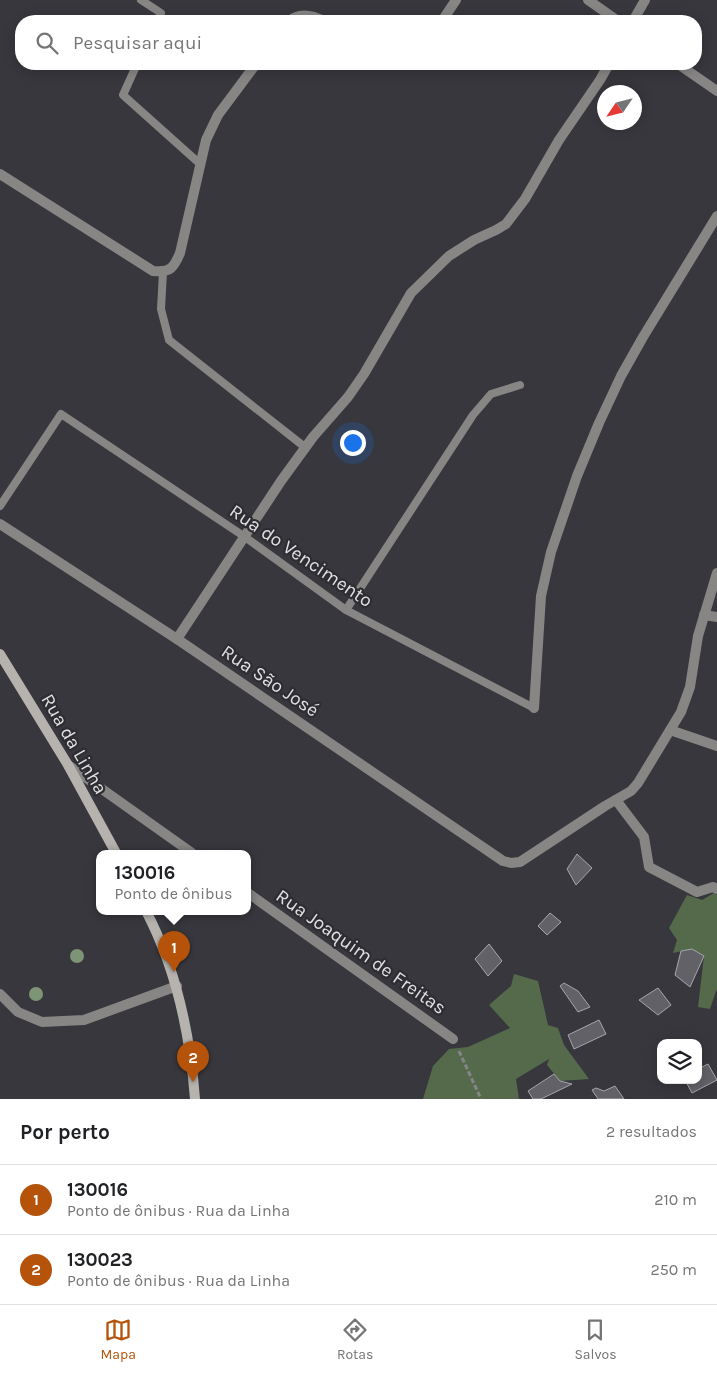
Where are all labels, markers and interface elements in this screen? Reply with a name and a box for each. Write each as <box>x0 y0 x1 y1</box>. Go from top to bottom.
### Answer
search box <box>15 15 702 70</box>
icon: search <box>33 29 61 57</box>
text: Pesquisar aqui <box>73 32 202 54</box>
north arrow <box>597 85 642 130</box>
your location <box>340 430 366 456</box>
street label: Rua do Vencimento <box>225 500 377 612</box>
street label: Rua São José <box>217 640 323 722</box>
street label: Rua da Linha <box>36 690 112 798</box>
popup <box>96 850 251 915</box>
text: 130016 <box>114 862 175 884</box>
text: Ponto de ônibus <box>114 884 233 903</box>
street label: Rua Joaquim de Freitas <box>272 885 450 1019</box>
pin: 1 <box>158 931 190 972</box>
map controls <box>657 1039 702 1084</box>
button: layers <box>657 1039 702 1084</box>
pin: 2 <box>177 1041 209 1082</box>
text: Por perto <box>20 1120 110 1144</box>
text: 2 resultados <box>606 1122 697 1141</box>
text: 130016 <box>67 1179 128 1201</box>
text: 1 <box>33 1190 39 1209</box>
text: 210 m <box>654 1190 697 1209</box>
text: Ponto de ônibus · Rua da Linha <box>67 1201 290 1220</box>
text: 130023 <box>67 1249 133 1271</box>
text: 2 <box>31 1260 41 1279</box>
text: 250 m <box>650 1260 697 1279</box>
text: Ponto de ônibus · Rua da Linha <box>67 1271 290 1290</box>
tab: Mapa <box>100 1316 136 1363</box>
tab: Rotas <box>337 1316 373 1363</box>
tab: Salvos <box>574 1316 617 1363</box>

